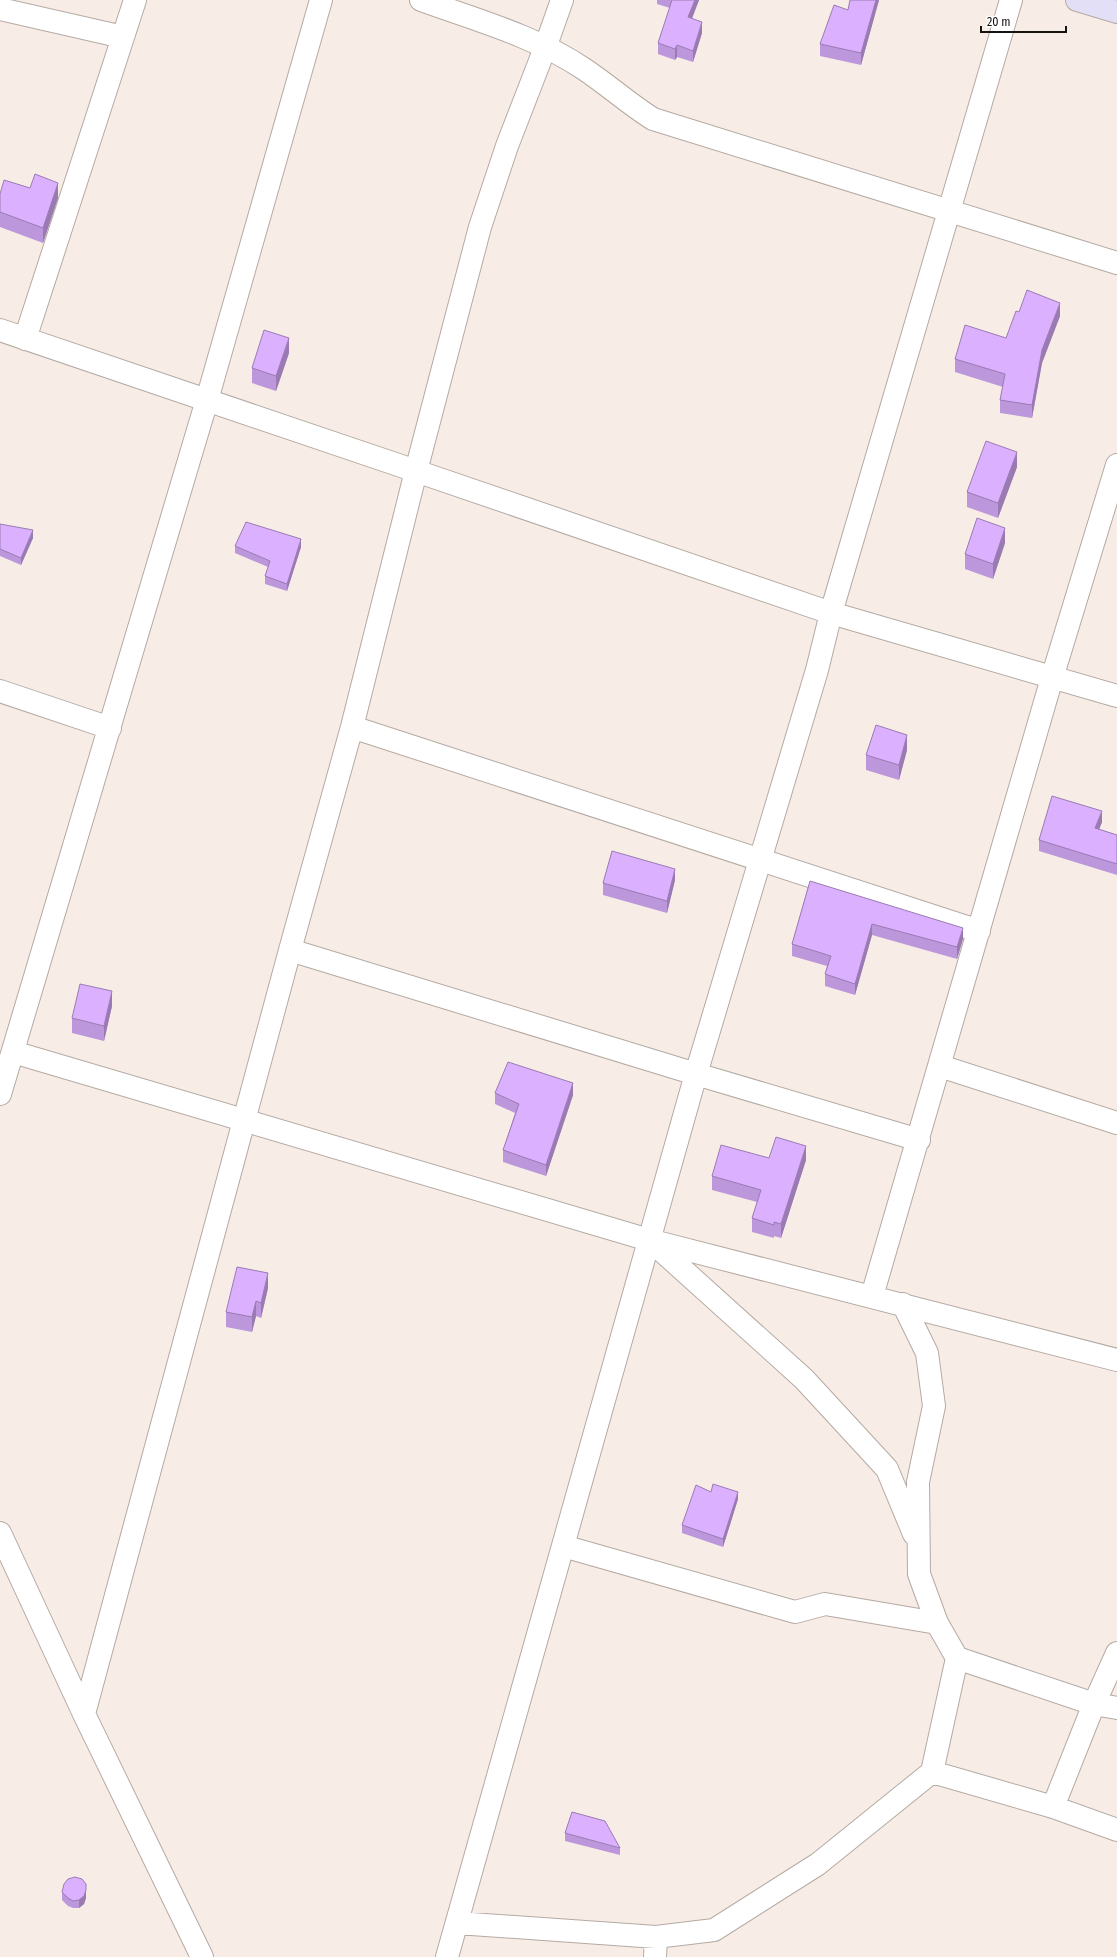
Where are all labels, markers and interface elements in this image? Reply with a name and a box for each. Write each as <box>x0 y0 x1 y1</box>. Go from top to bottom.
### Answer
scale bar <box>981 8 1066 34</box>
text: 20 m <box>987 15 1011 29</box>

